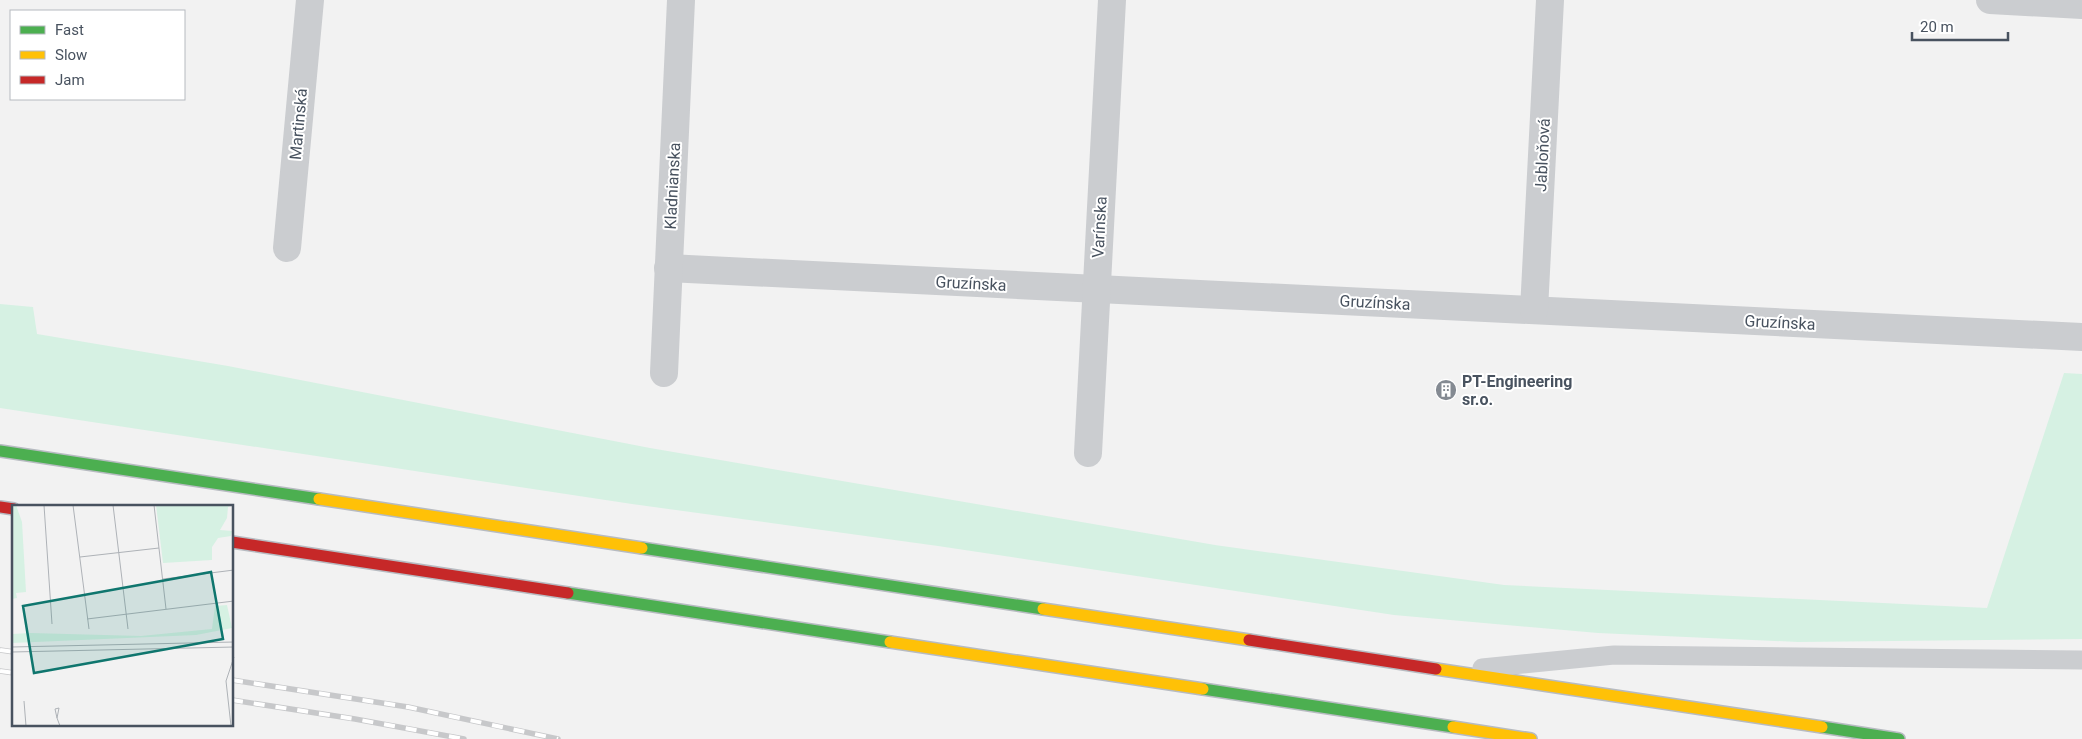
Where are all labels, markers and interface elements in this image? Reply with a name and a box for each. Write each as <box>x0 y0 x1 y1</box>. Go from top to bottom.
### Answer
legend <box>10 10 185 100</box>
scale bar <box>1912 10 2008 42</box>
text: 20 m <box>1920 18 1954 36</box>
text: Fast <box>55 21 84 39</box>
text: Slow <box>55 46 87 64</box>
text: Jam <box>55 71 85 89</box>
street label: Martinská <box>286 88 311 160</box>
street label: Jabloňová <box>1531 118 1554 192</box>
street label: Kladnianska <box>661 142 684 230</box>
street label: Varínska <box>1088 196 1111 258</box>
street label: Gruzínska <box>935 272 1007 295</box>
street label: Gruzínska <box>1339 291 1411 314</box>
street label: Gruzínska <box>1744 311 1816 334</box>
place label: PT-Engineering sr.o. <box>1462 372 1572 409</box>
building icon: PT-Engineering sr.o. <box>1434 378 1458 402</box>
inset map <box>12 505 234 726</box>

